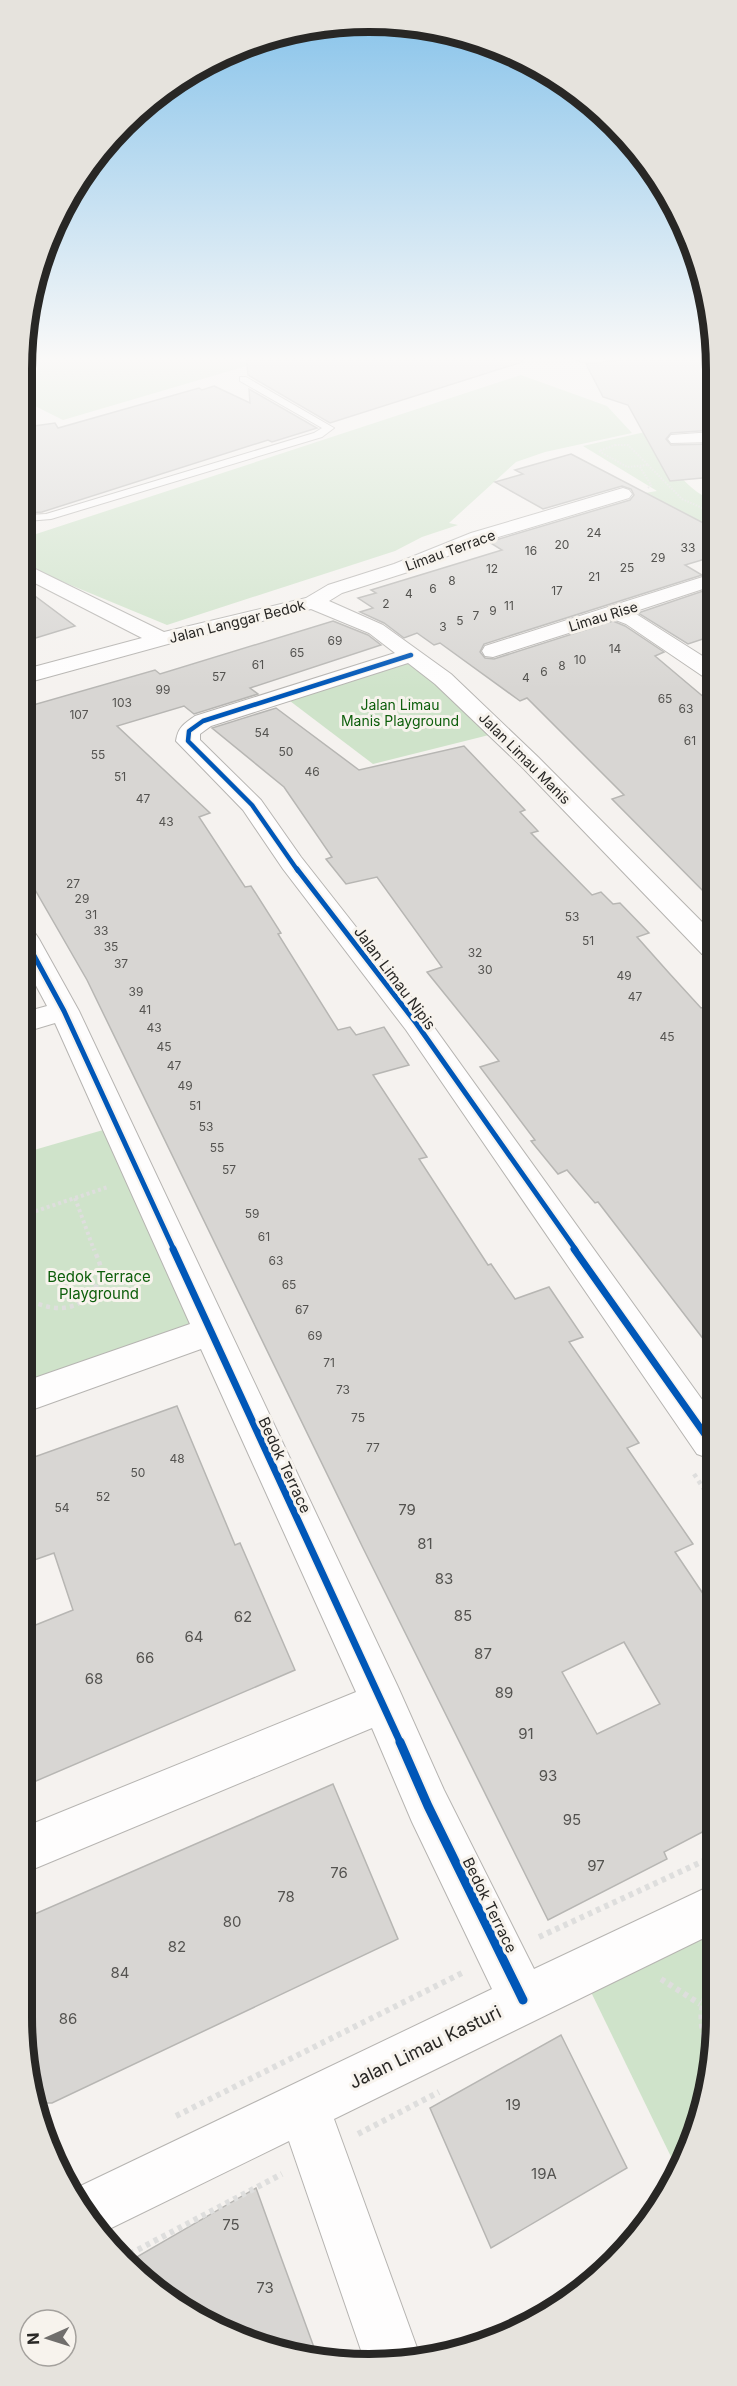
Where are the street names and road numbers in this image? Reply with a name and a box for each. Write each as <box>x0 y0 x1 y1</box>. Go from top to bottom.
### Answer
street label: Limau Terrace <box>403 526 497 574</box>
street label: Jalan Langgar Bedok <box>167 596 307 646</box>
street label: Limau Rise <box>566 597 640 635</box>
street label: Jalan Limau Manis <box>476 709 574 807</box>
street label: Jalan Limau Nipis <box>350 923 440 1034</box>
street label: Bedok Terrace <box>254 1414 316 1516</box>
street label: Bedok Terrace <box>459 1854 521 1956</box>
street label: Jalan Limau Kasturi <box>346 2001 504 2093</box>

